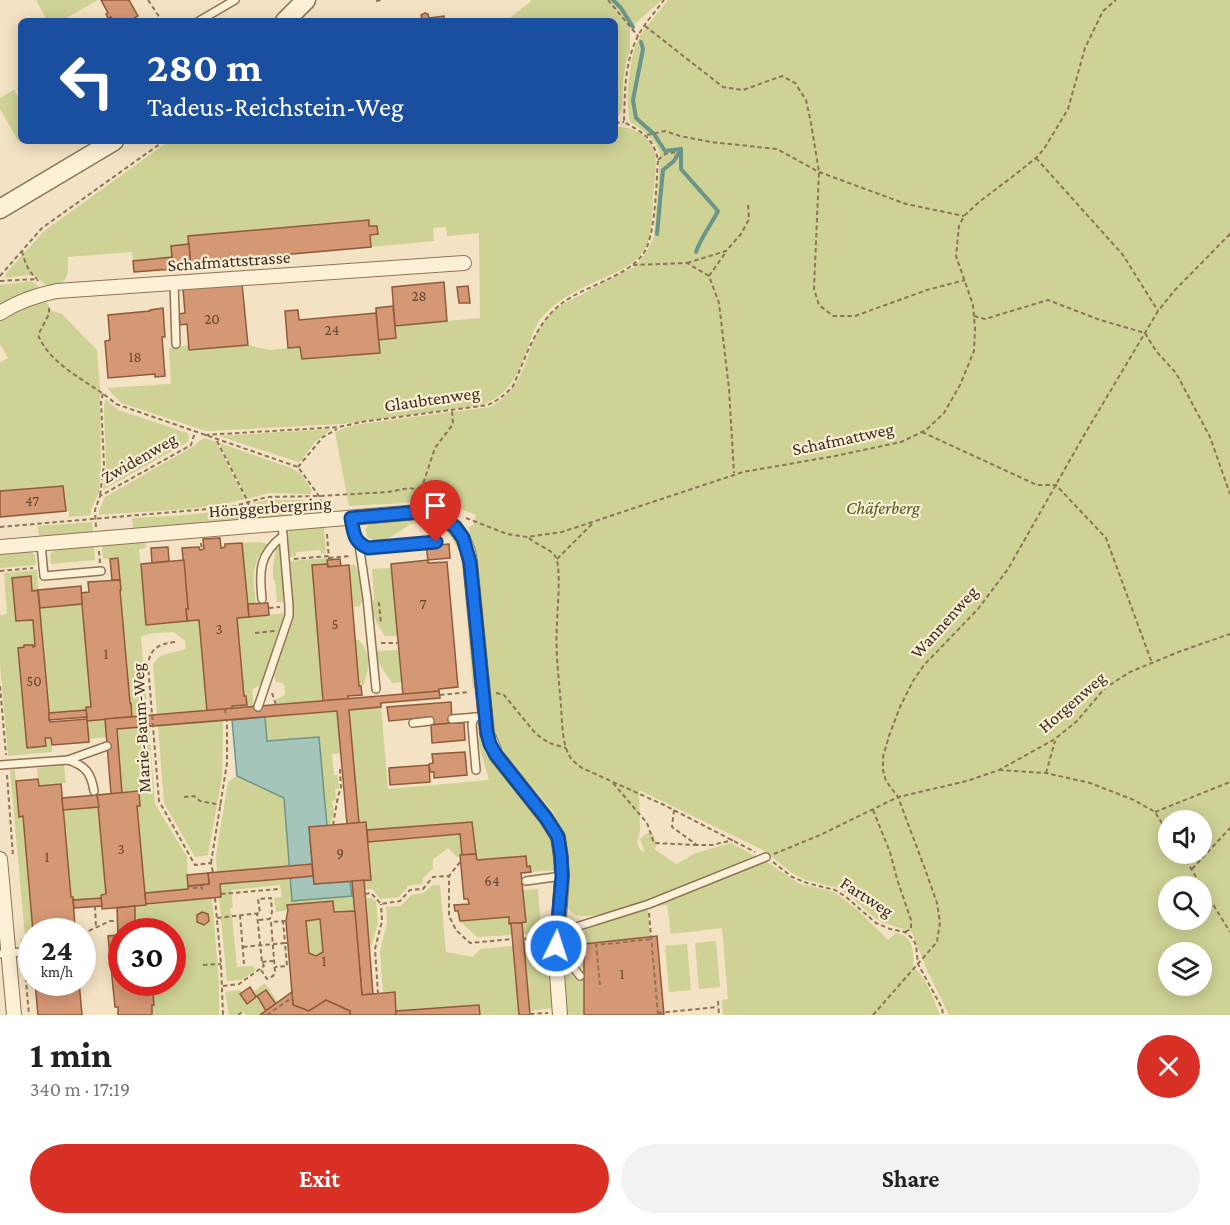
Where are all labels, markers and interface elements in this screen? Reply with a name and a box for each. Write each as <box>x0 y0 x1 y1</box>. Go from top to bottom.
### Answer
icon: left <box>48 42 126 120</box>
text: 280 m <box>147 43 262 90</box>
text: Tadeus-Reichstein-Weg <box>147 92 404 122</box>
street label: Schafmattstrasse <box>167 247 291 275</box>
house number: 28 <box>411 288 427 304</box>
house number: 20 <box>204 311 220 327</box>
house number: 24 <box>325 322 339 338</box>
house number: 18 <box>128 349 142 365</box>
street label: Glaubtenweg <box>383 382 481 416</box>
street label: Schafmattweg <box>790 418 896 460</box>
street label: Zwidenweg <box>98 428 181 488</box>
pin <box>410 480 461 542</box>
icon: arrive <box>419 489 452 522</box>
house number: 47 <box>25 493 39 509</box>
street label: Hönggerbergring <box>208 493 333 521</box>
park label: Chäferberg <box>846 498 921 518</box>
street label: Wannenweg <box>906 581 982 662</box>
house number: 7 <box>420 596 427 612</box>
house number: 5 <box>331 616 339 632</box>
house number: 3 <box>215 621 223 637</box>
house number: 1 <box>104 646 109 662</box>
street label: Marie-Baum-Weg <box>128 662 154 793</box>
street label: Horgenweg <box>1034 667 1110 737</box>
house number: 50 <box>26 673 42 689</box>
map controls <box>1158 810 1212 996</box>
button: sound <box>1158 810 1212 864</box>
house number: 3 <box>117 841 125 857</box>
house number: 9 <box>336 845 344 861</box>
house number: 1 <box>45 849 50 865</box>
house number: 64 <box>484 873 500 889</box>
street label: Fartweg <box>837 873 897 922</box>
button: search <box>1158 876 1212 930</box>
position arrow <box>524 914 588 978</box>
speed limit sign: 30 <box>108 918 186 996</box>
text: 24 <box>41 933 73 966</box>
button: layers <box>1158 942 1212 996</box>
house number: 1 <box>322 953 327 969</box>
text: km/h <box>41 964 73 980</box>
house number: 1 <box>620 966 625 982</box>
text: 1 min <box>30 1035 112 1075</box>
button: close <box>1137 1035 1200 1098</box>
text: 340 m · 17:19 <box>30 1078 130 1100</box>
button: Exit <box>30 1144 609 1213</box>
button: Share <box>621 1144 1200 1213</box>

